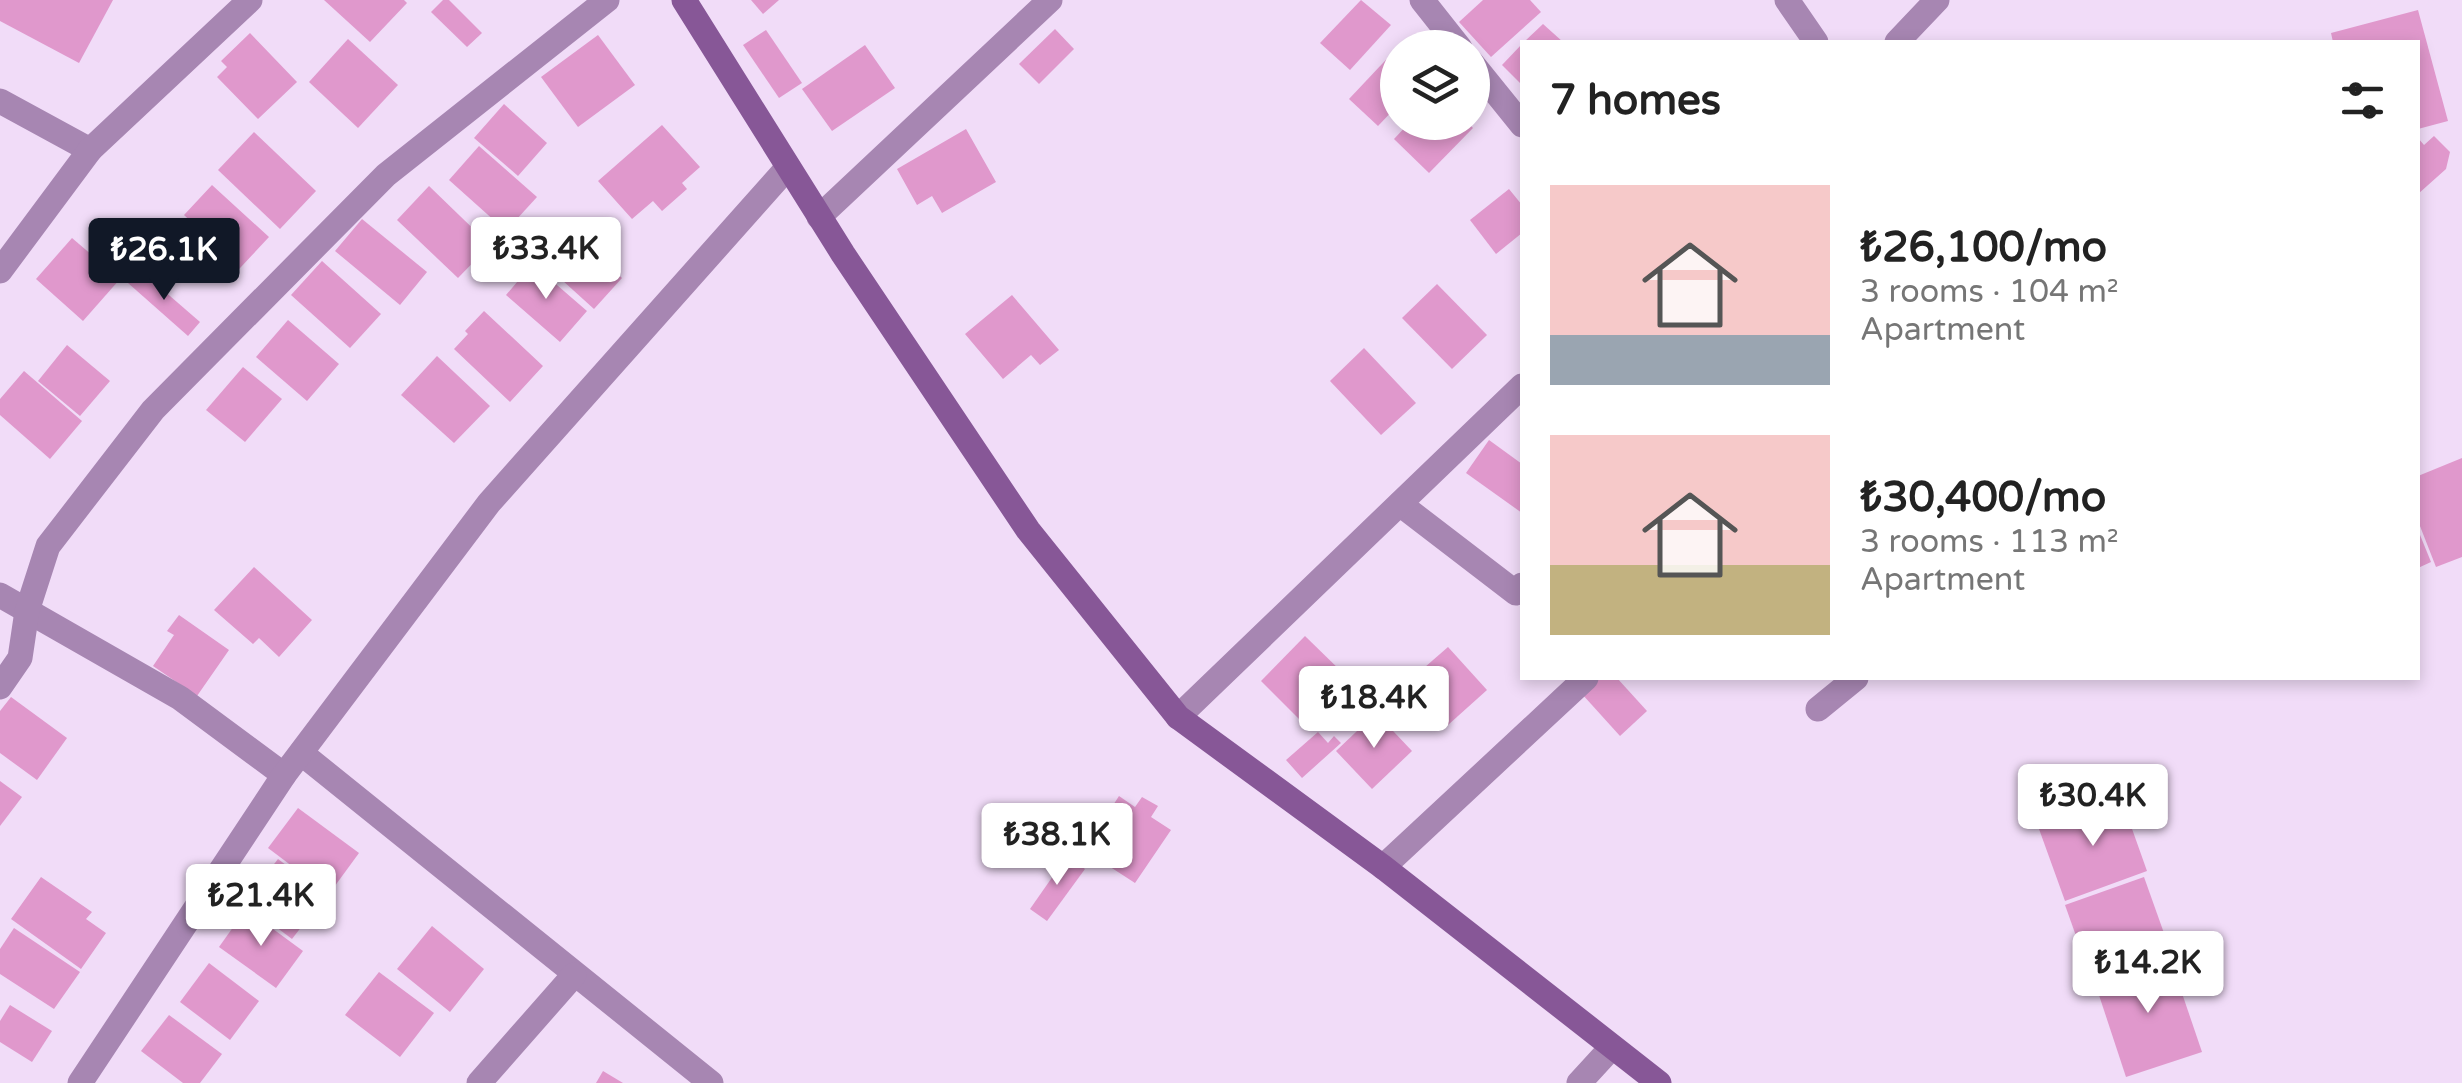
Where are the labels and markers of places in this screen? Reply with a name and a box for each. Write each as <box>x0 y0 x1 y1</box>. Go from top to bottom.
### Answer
pin: ₺33.4K <box>465 217 627 302</box>
pin: ₺26.1K <box>83 218 245 303</box>
pin: ₺18.4K <box>1293 666 1455 751</box>
pin: ₺30.4K <box>2012 764 2174 849</box>
pin: ₺38.1K <box>976 803 1138 888</box>
pin: ₺21.4K <box>180 864 342 949</box>
pin: ₺14.2K <box>2067 931 2229 1016</box>

